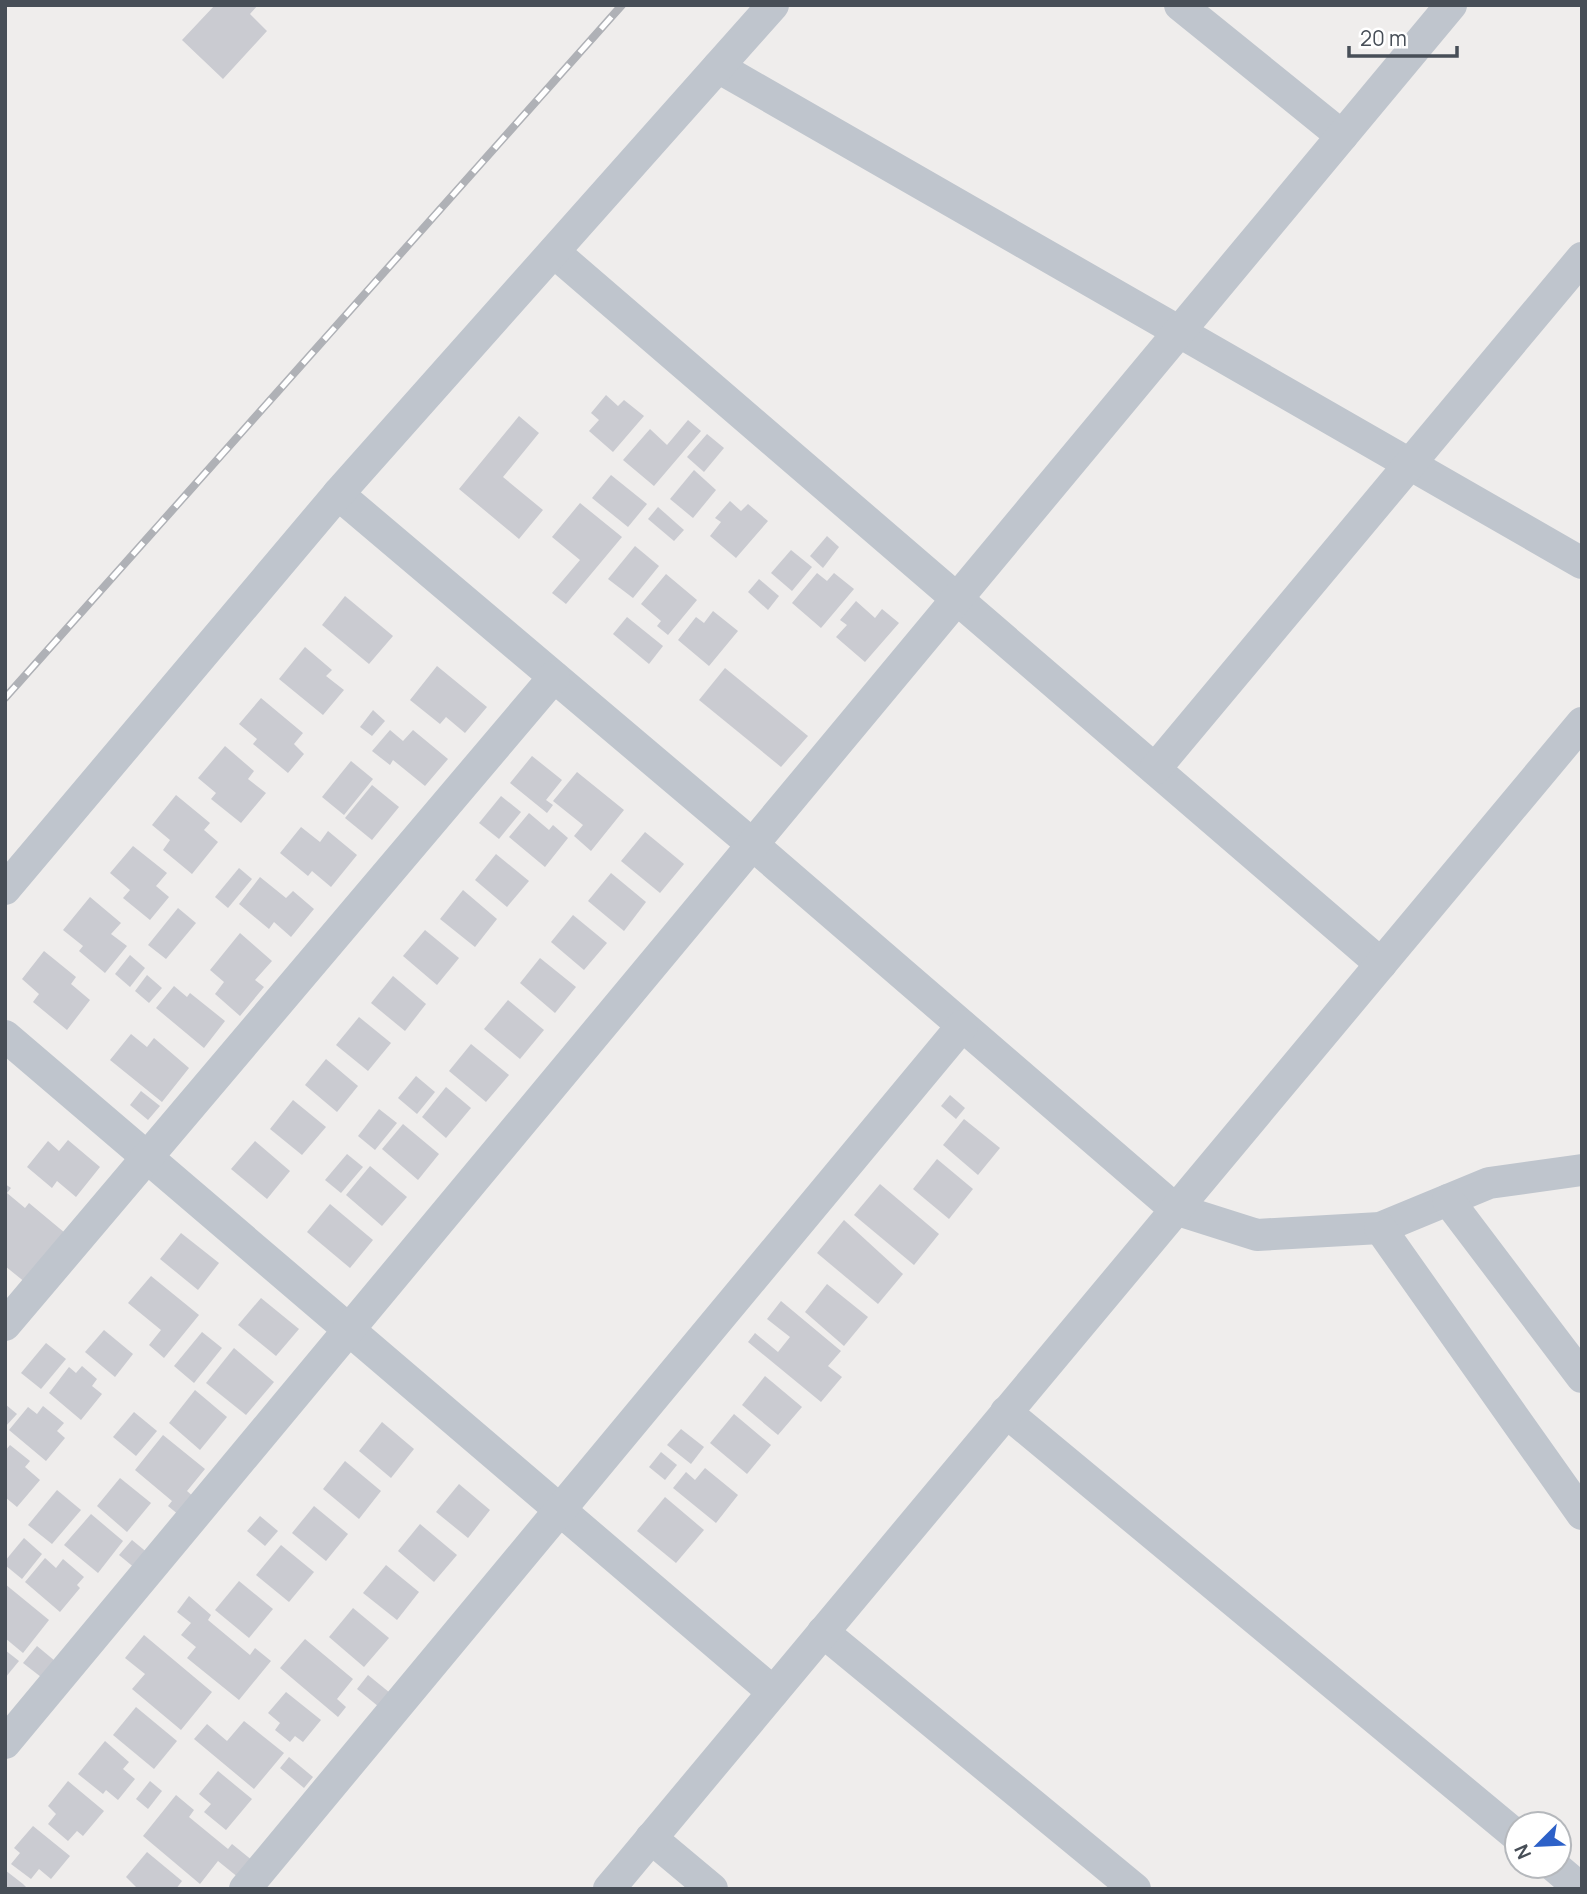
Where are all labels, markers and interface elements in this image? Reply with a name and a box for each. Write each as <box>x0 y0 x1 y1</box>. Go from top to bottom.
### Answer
scale bar <box>1349 14 1458 58</box>
text: 20 m <box>1360 24 1407 52</box>
north arrow <box>1503 1810 1573 1880</box>
text: N <box>1508 1840 1537 1863</box>

